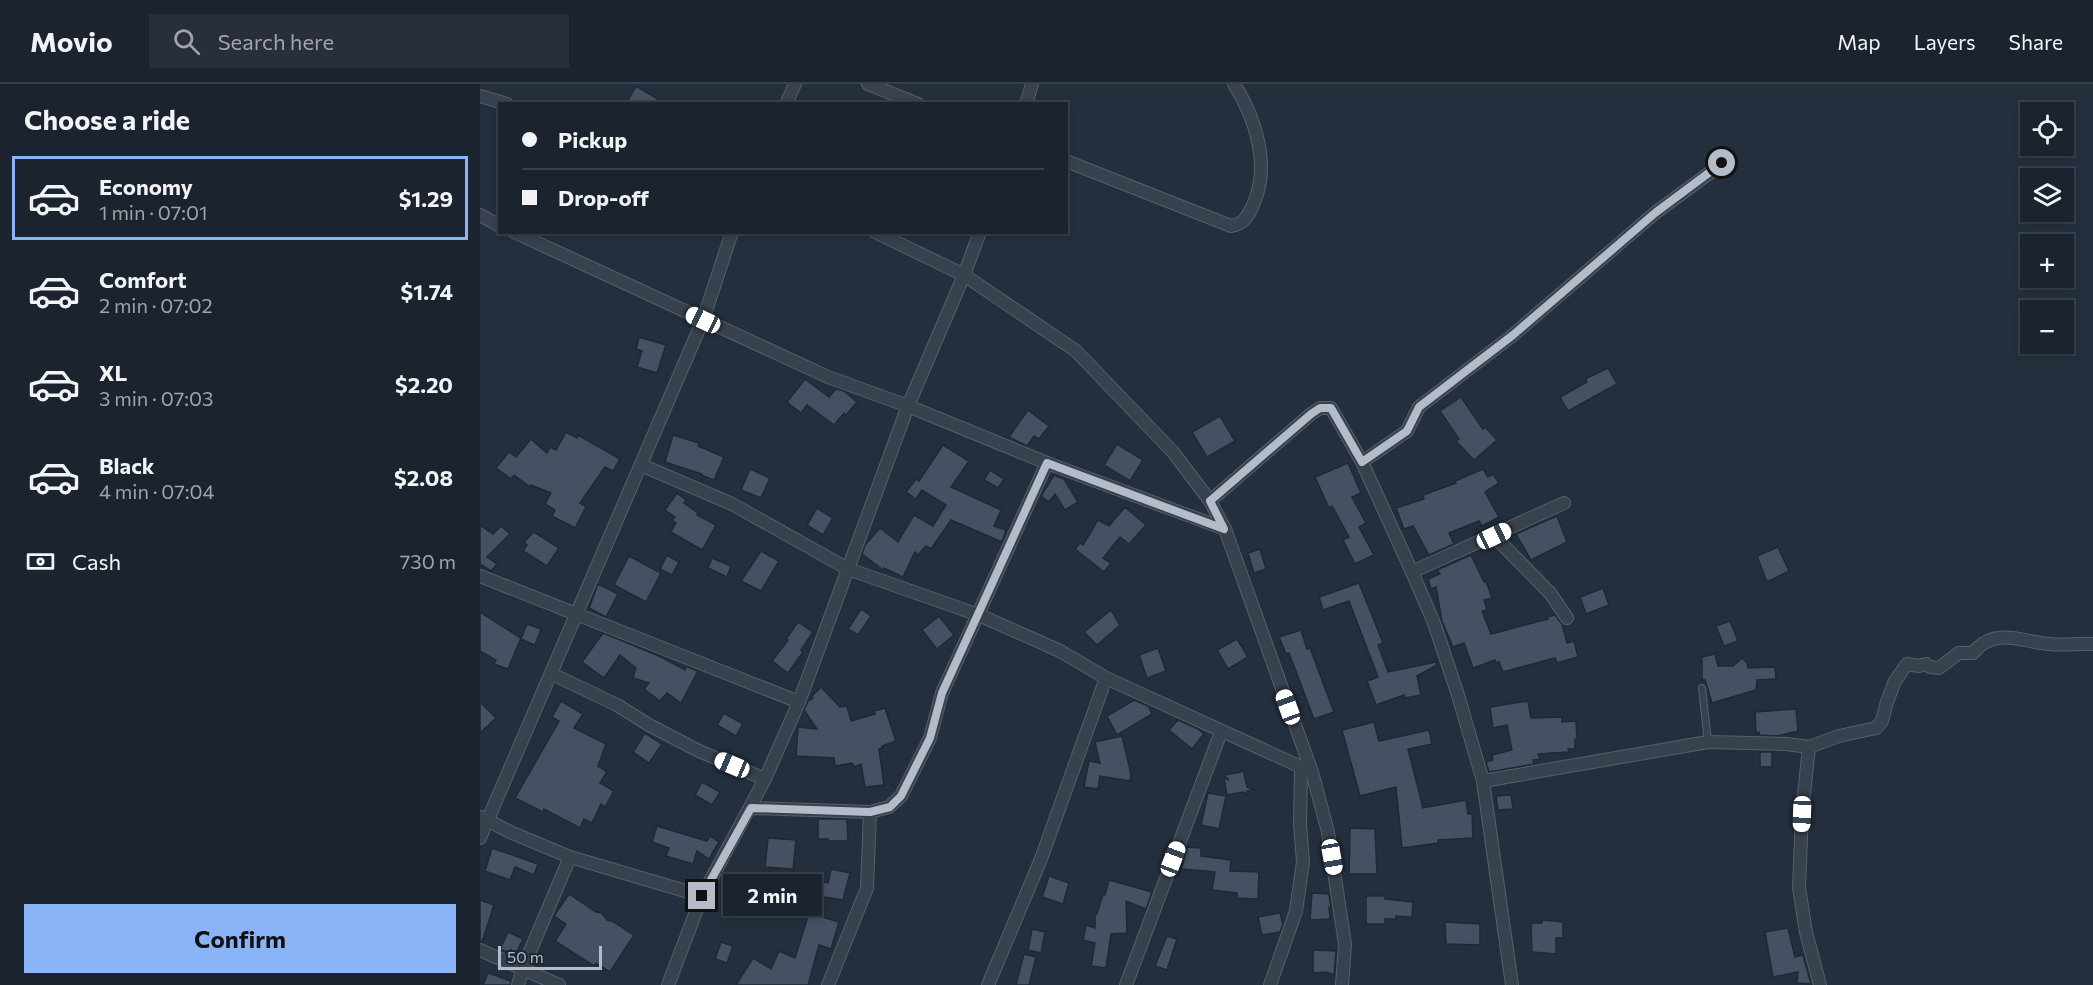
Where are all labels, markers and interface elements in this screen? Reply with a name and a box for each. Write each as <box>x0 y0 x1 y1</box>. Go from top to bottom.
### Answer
search box <box>149 14 569 68</box>
text: Movio <box>30 24 113 58</box>
icon: search <box>170 25 203 58</box>
text: Search here <box>218 28 334 55</box>
text: Map <box>1837 29 1881 54</box>
text: Layers <box>1914 29 1976 54</box>
text: Share <box>2009 29 2063 54</box>
map controls <box>2020 102 2074 354</box>
button: locate <box>2020 102 2074 156</box>
text: Choose a ride <box>24 103 190 136</box>
text: Pickup <box>558 126 627 153</box>
route start <box>1708 149 1735 176</box>
button: layers <box>2020 168 2074 222</box>
icon: car <box>27 171 81 225</box>
text: Economy <box>99 173 193 200</box>
text: Drop-off <box>558 184 649 211</box>
text: $1.29 <box>399 185 453 212</box>
text: 1 min · 07:01 <box>99 200 208 224</box>
button: + <box>2020 234 2074 288</box>
icon: car <box>27 264 81 318</box>
text: Comfort <box>99 266 187 293</box>
text: $1.74 <box>401 278 453 305</box>
text: 2 min · 07:02 <box>99 293 213 317</box>
button: − <box>2020 300 2074 354</box>
car <box>683 304 723 336</box>
icon: car <box>27 357 81 411</box>
text: XL <box>99 359 127 386</box>
text: $2.20 <box>395 371 453 398</box>
text: 3 min · 07:03 <box>99 386 213 410</box>
icon: car <box>27 450 81 504</box>
text: Black <box>99 452 154 479</box>
text: $2.08 <box>394 464 453 491</box>
text: 4 min · 07:04 <box>99 479 215 503</box>
car <box>1474 520 1514 552</box>
icon: cash <box>24 545 57 578</box>
text: Cash <box>72 548 121 575</box>
text: 730 m <box>400 549 456 573</box>
car <box>1273 687 1303 727</box>
car <box>712 750 752 780</box>
car <box>1792 796 1812 832</box>
car <box>1320 838 1344 876</box>
car <box>1158 839 1188 879</box>
callout: 2 min <box>723 875 822 917</box>
route end <box>688 882 715 909</box>
text: 2 min <box>748 883 797 907</box>
button: Confirm <box>24 904 456 973</box>
scale bar <box>498 943 602 970</box>
text: 50 m <box>507 947 544 966</box>

